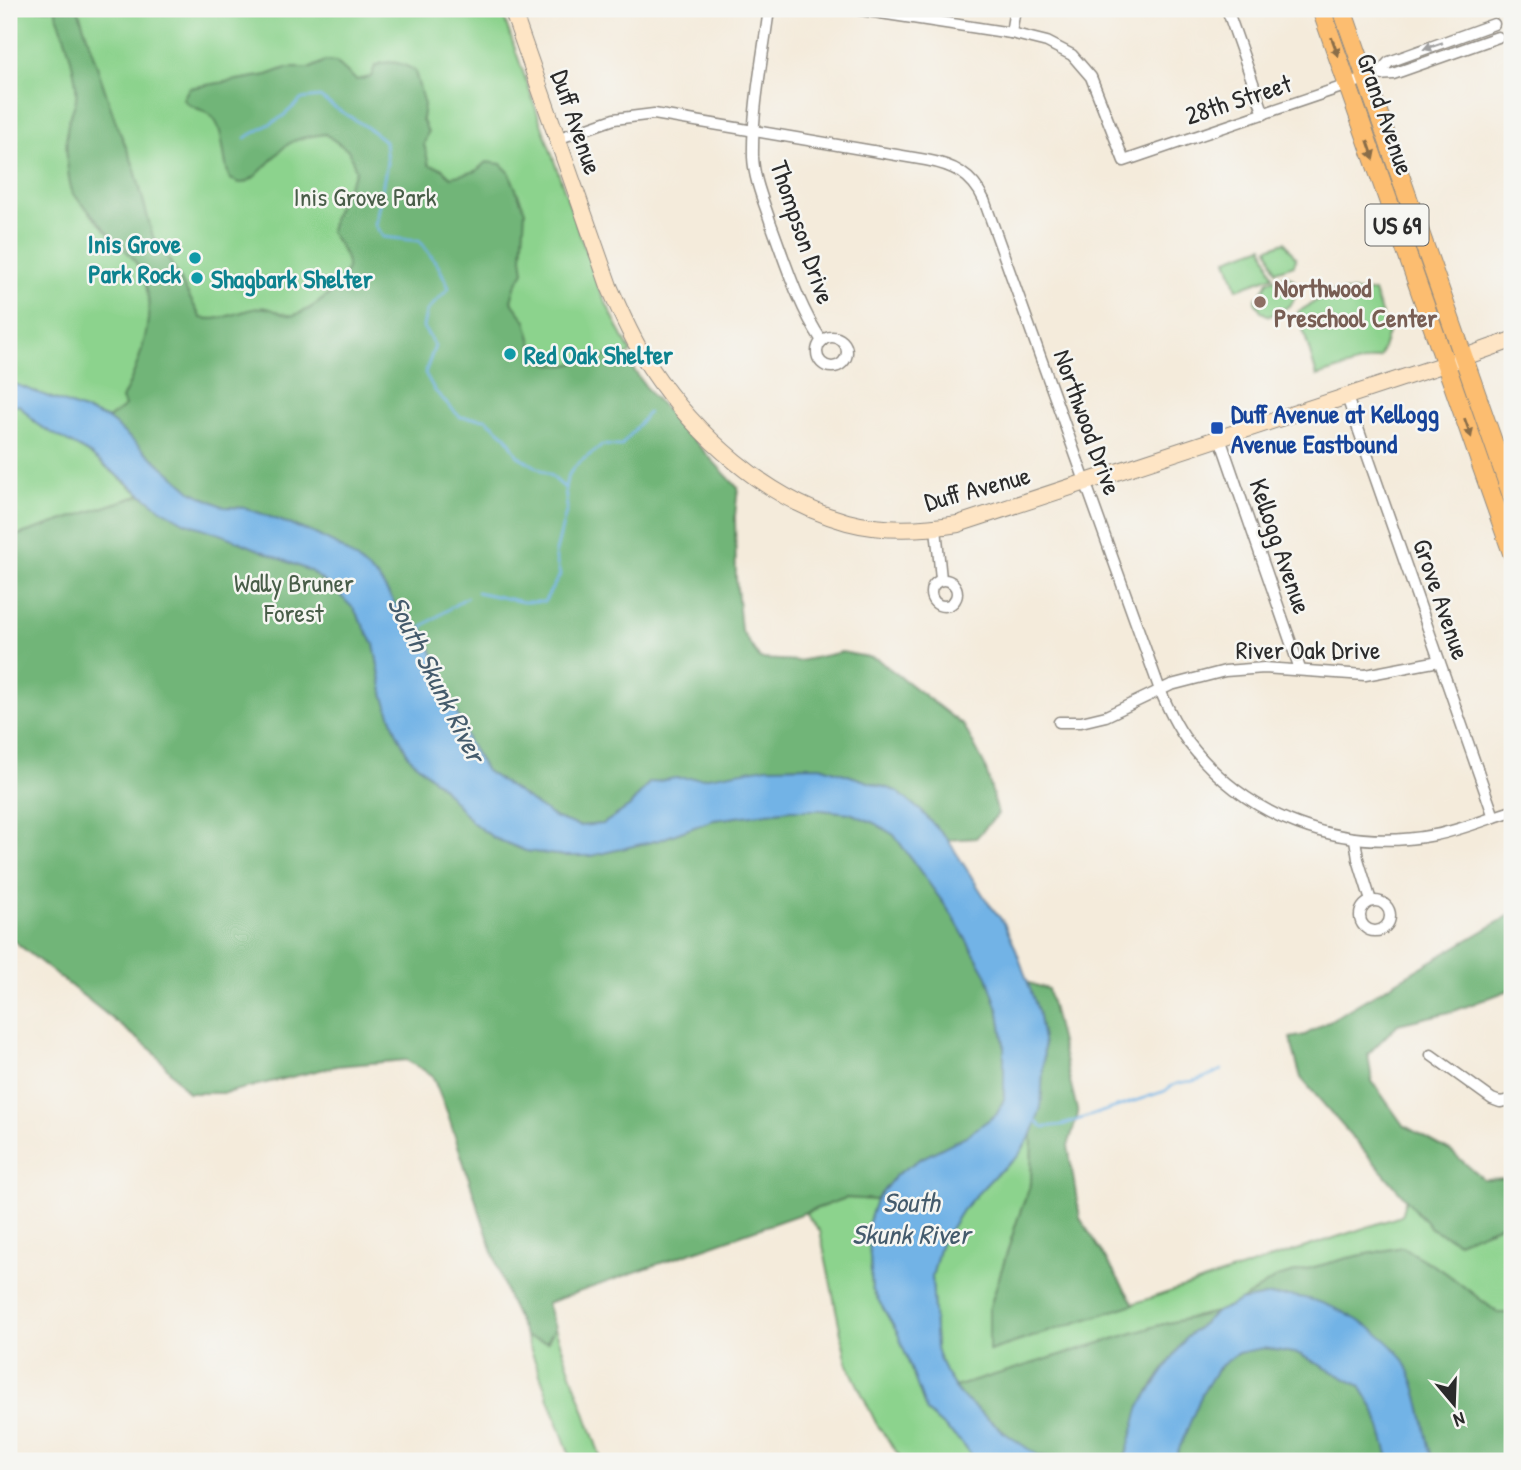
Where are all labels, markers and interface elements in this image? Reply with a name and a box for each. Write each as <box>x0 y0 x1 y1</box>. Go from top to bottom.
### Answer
one-way arrow <box>1330 37 1341 58</box>
one-way arrow <box>1422 41 1443 52</box>
street label: Grand Avenue <box>1349 48 1423 180</box>
street label: Duff Avenue <box>543 65 611 179</box>
street label: 28th Street <box>1180 65 1297 133</box>
one-way arrow <box>1366 140 1377 161</box>
street label: Thompson Drive <box>762 156 844 308</box>
park label: Inis Grove Park <box>294 179 437 214</box>
road number: US 69 <box>1366 205 1428 246</box>
place label: Inis Grove Park Rock <box>88 226 182 291</box>
marker: Inis Grove Park Rock <box>187 250 203 266</box>
place label: Shagbark Shelter <box>211 261 374 297</box>
marker: Shagbark Shelter <box>189 270 205 286</box>
place label: Northwood Preschool Center <box>1274 270 1438 335</box>
marker: Northwood Preschool Center <box>1252 294 1268 310</box>
place label: Red Oak Shelter <box>524 337 674 372</box>
street label: Northwood Drive <box>1046 344 1130 500</box>
marker: Red Oak Shelter <box>502 346 518 362</box>
place label: Duff Avenue at Kellogg Avenue Eastbound <box>1231 396 1440 461</box>
one-way arrow <box>1463 418 1474 439</box>
marker: Duff Avenue at Kellogg Avenue Eastbound <box>1209 420 1225 436</box>
street label: Duff Avenue <box>920 457 1034 519</box>
street label: Kellogg Avenue <box>1242 474 1320 618</box>
street label: Grove Avenue <box>1405 534 1479 664</box>
park label: Wally Bruner Forest <box>234 565 354 630</box>
water label: South Skunk River <box>379 589 497 771</box>
street label: River Oak Drive <box>1236 632 1380 667</box>
water label: South Skunk River <box>852 1183 973 1253</box>
north arrow <box>1420 1368 1490 1438</box>
text: N <box>1451 1406 1469 1434</box>

